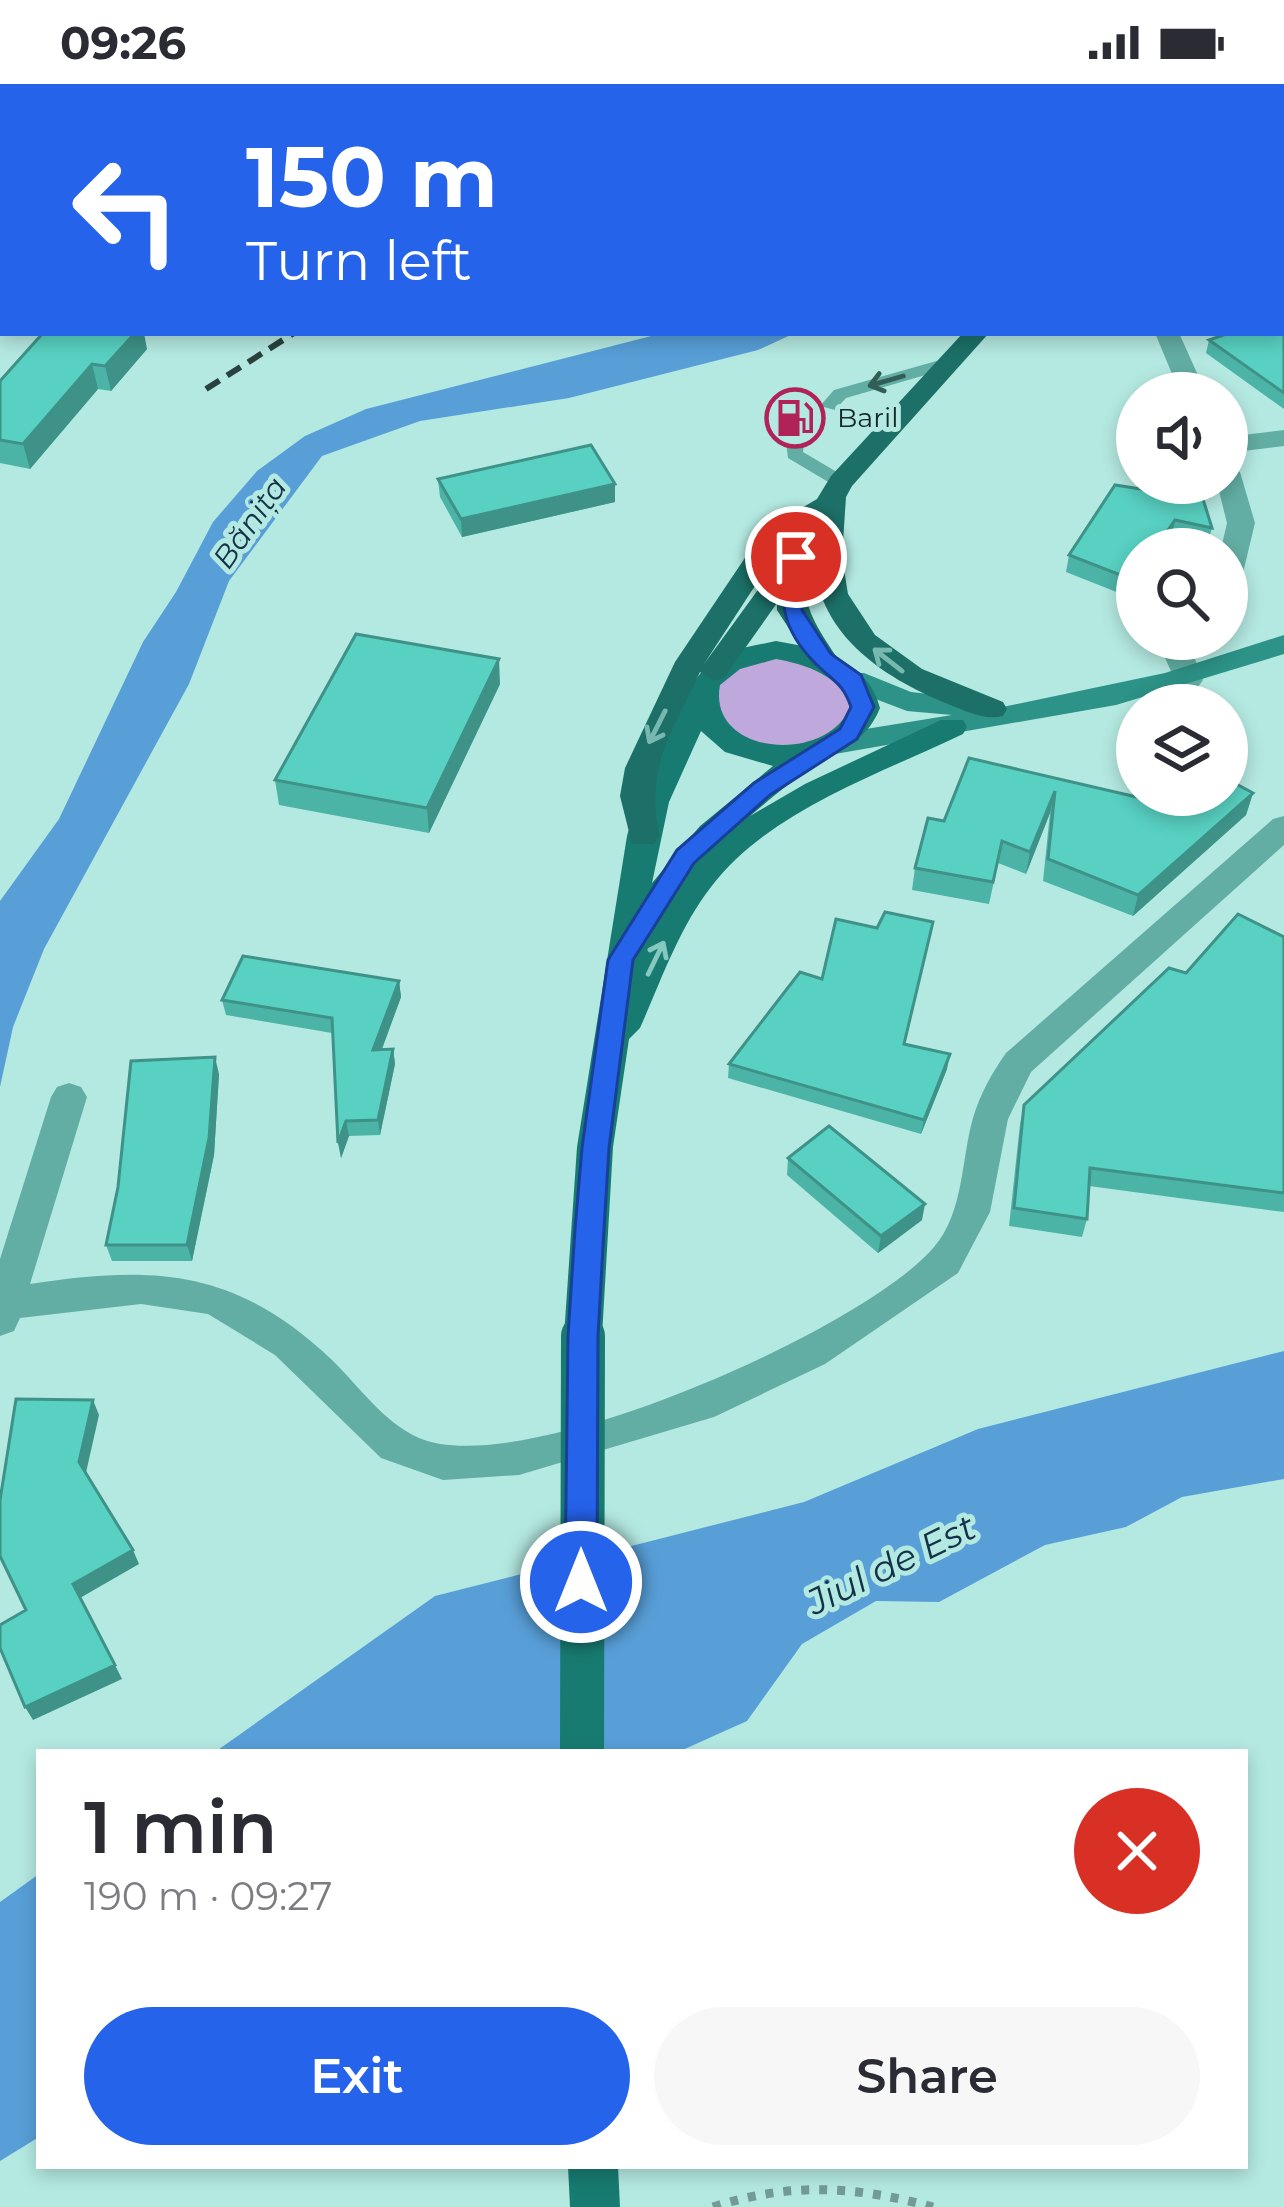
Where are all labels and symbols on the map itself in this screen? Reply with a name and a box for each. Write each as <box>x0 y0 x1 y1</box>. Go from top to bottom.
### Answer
one-way arrow <box>868 371 906 393</box>
fuel station icon: Baril <box>764 387 826 449</box>
place label: Baril <box>837 401 898 434</box>
water label: Bănița <box>205 470 295 576</box>
pin <box>745 506 847 608</box>
one-way arrow <box>872 647 904 674</box>
one-way arrow <box>645 709 668 744</box>
one-way arrow <box>646 941 668 977</box>
water label: Jiul de Est <box>798 1504 983 1625</box>
position arrow <box>518 1519 644 1645</box>

